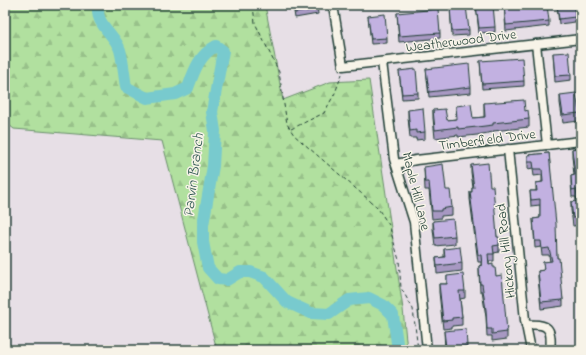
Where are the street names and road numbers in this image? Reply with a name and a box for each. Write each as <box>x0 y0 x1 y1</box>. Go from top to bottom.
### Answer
street label: Weatherwood Drive <box>405 24 518 59</box>
street label: Timberfield Drive <box>437 124 538 157</box>
street label: Maple Hill Lane <box>396 150 436 233</box>
street label: Hickory Hill Road <box>491 202 523 299</box>

